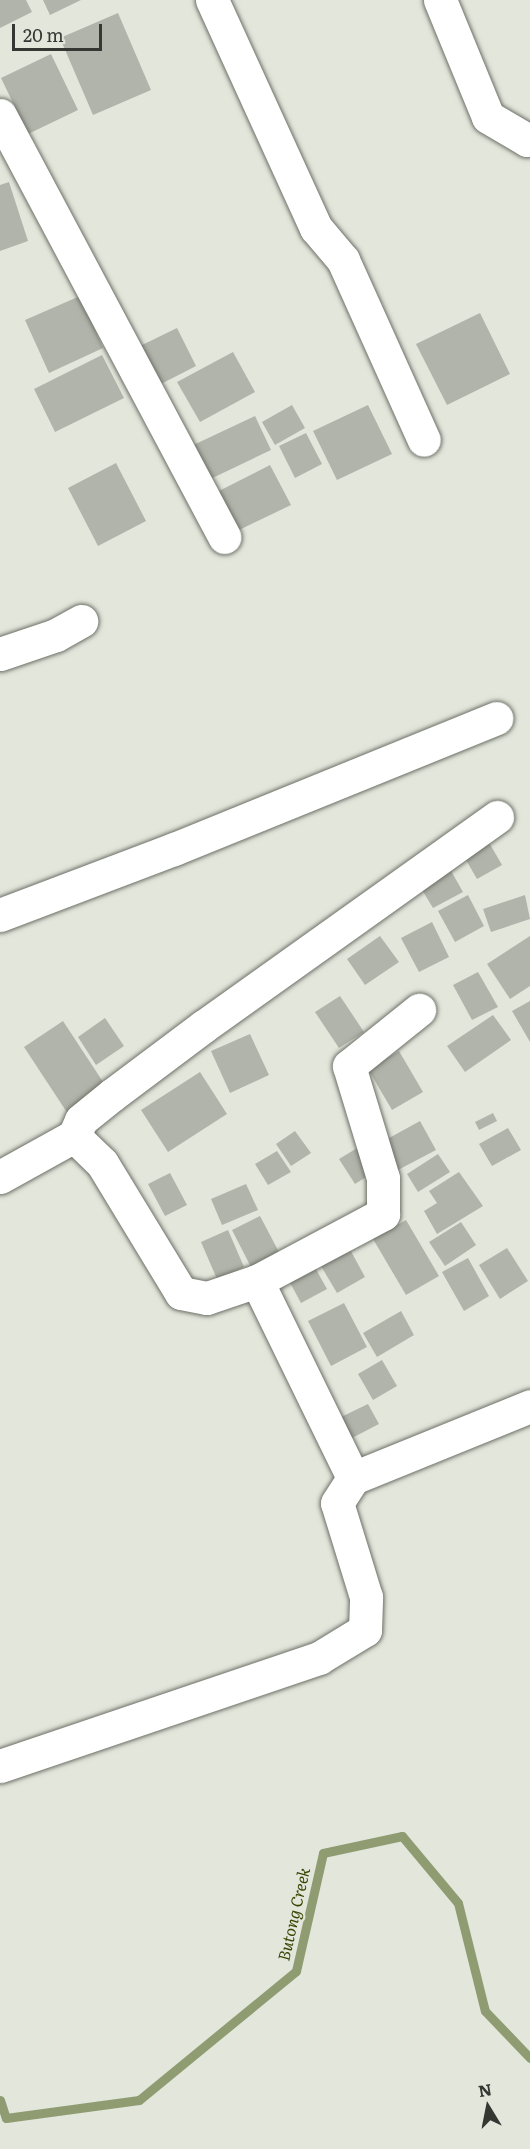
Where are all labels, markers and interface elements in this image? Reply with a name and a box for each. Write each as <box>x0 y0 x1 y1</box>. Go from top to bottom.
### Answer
scale bar <box>15 12 105 50</box>
text: 20 m <box>23 21 64 48</box>
water label: Butong Creek <box>273 1865 313 1963</box>
text: N <box>476 2076 494 2102</box>
north arrow <box>458 2077 518 2137</box>

